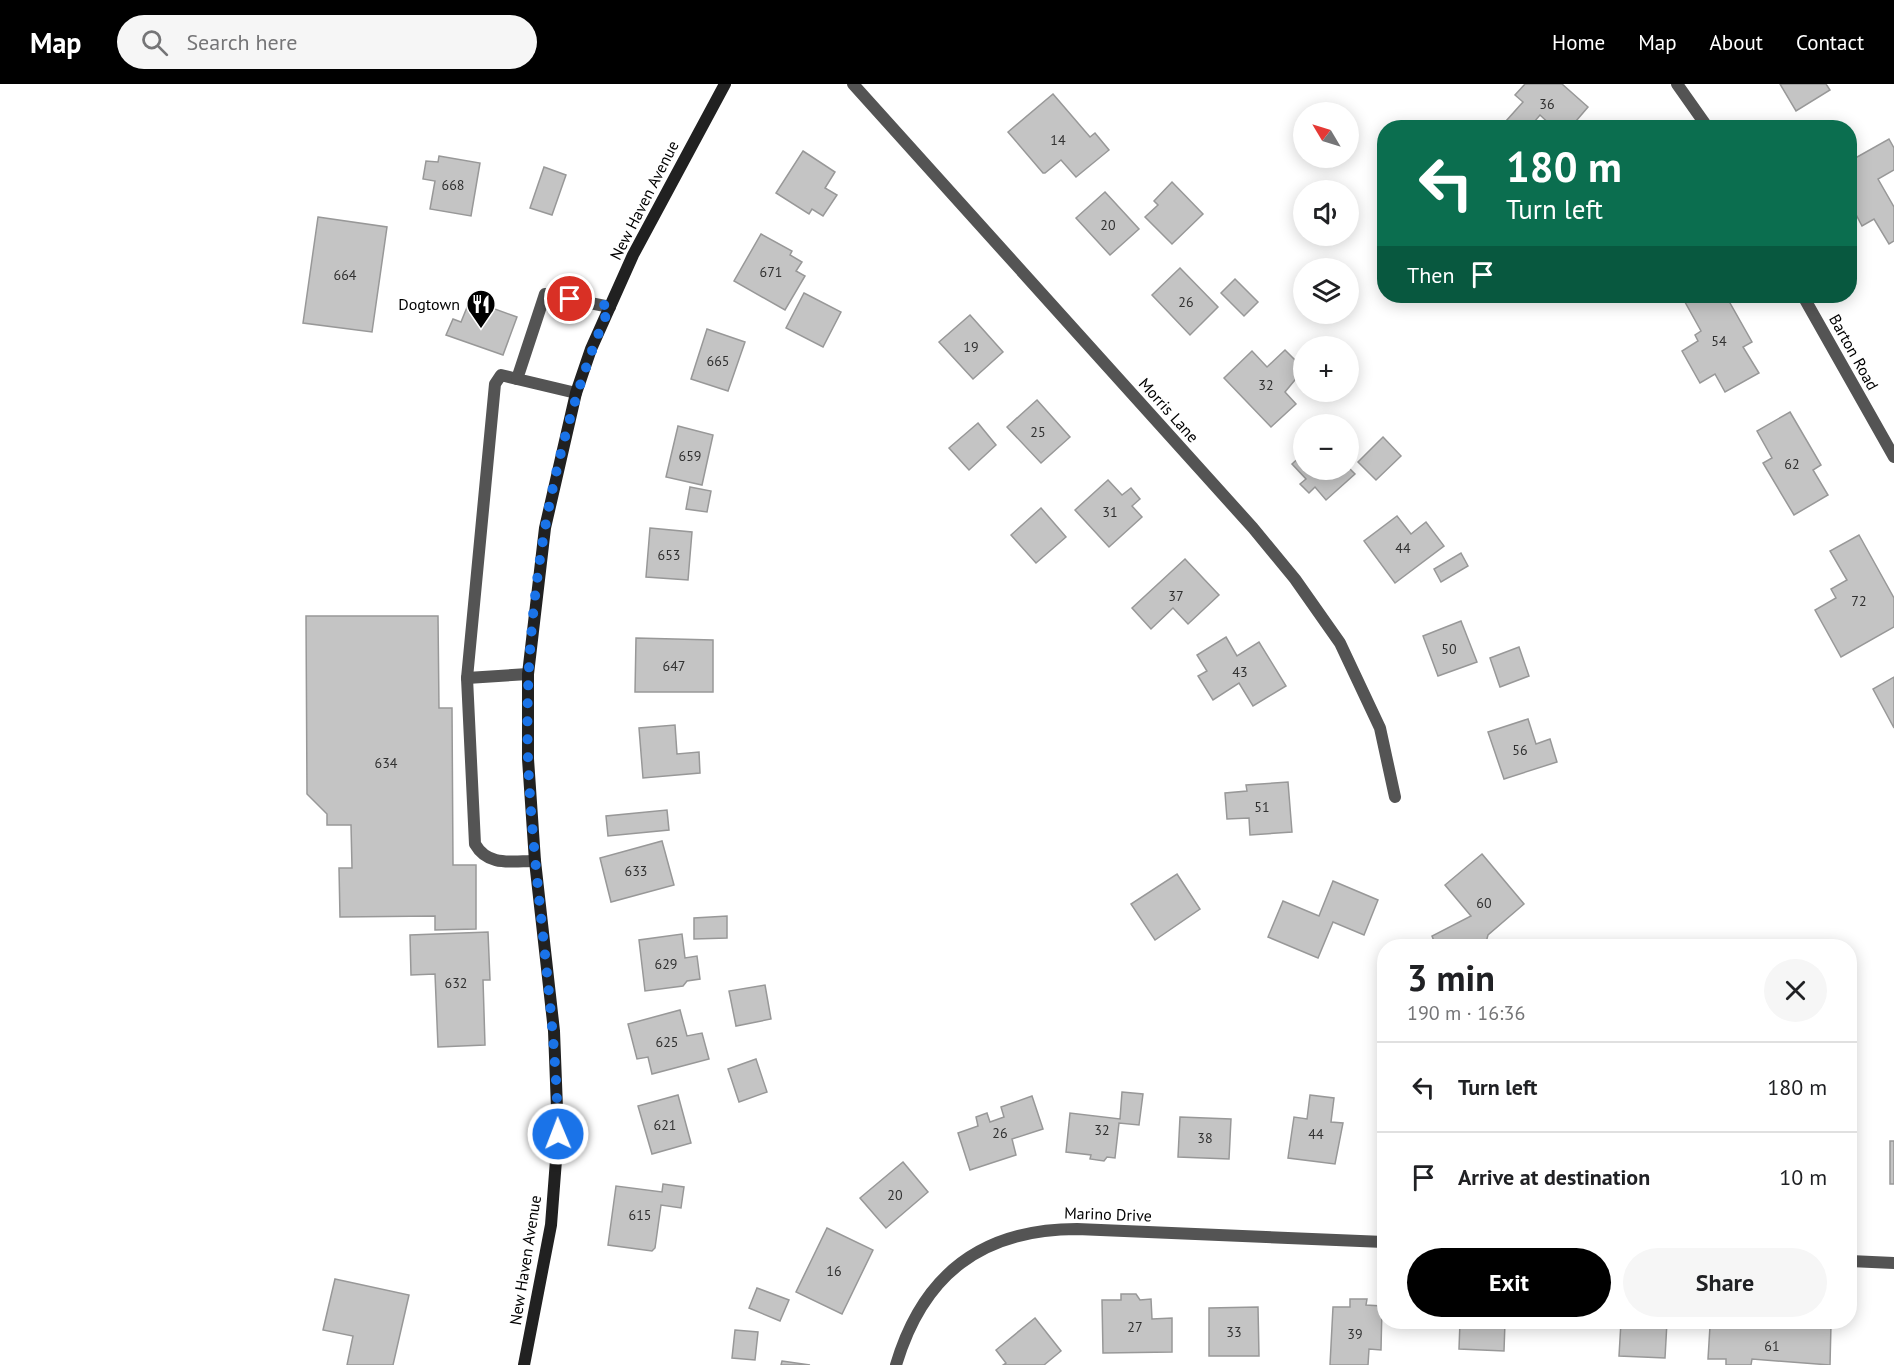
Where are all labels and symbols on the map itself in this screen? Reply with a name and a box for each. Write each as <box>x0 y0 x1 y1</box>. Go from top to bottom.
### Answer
house number: 36 <box>1539 95 1555 113</box>
north arrow <box>1293 102 1359 168</box>
house number: 14 <box>1050 131 1066 149</box>
street label: New Haven Avenue <box>605 137 683 263</box>
house number: 668 <box>442 176 464 194</box>
house number: 20 <box>1100 216 1116 234</box>
house number: 671 <box>760 263 782 281</box>
house number: 664 <box>334 266 357 284</box>
pin <box>544 273 595 324</box>
restaurant icon: Dogtown <box>465 288 497 330</box>
house number: 26 <box>1178 293 1194 311</box>
place label: Dogtown <box>398 294 460 314</box>
street label: Barton Road <box>1825 310 1883 394</box>
house number: 54 <box>1711 332 1727 350</box>
house number: 19 <box>963 338 979 356</box>
house number: 665 <box>707 352 729 370</box>
street label: Morris Lane <box>1135 374 1203 446</box>
house number: 32 <box>1258 376 1274 394</box>
house number: 25 <box>1030 423 1046 441</box>
house number: 659 <box>679 447 701 465</box>
house number: 62 <box>1784 455 1800 473</box>
house number: 31 <box>1102 503 1118 521</box>
house number: 44 <box>1395 539 1411 557</box>
house number: 653 <box>658 546 680 564</box>
house number: 37 <box>1168 587 1184 605</box>
house number: 72 <box>1851 592 1867 610</box>
house number: 50 <box>1441 640 1457 658</box>
house number: 647 <box>663 657 685 675</box>
house number: 43 <box>1232 663 1248 681</box>
house number: 56 <box>1512 741 1528 759</box>
house number: 634 <box>375 754 398 772</box>
house number: 51 <box>1254 798 1270 816</box>
house number: 633 <box>625 862 647 880</box>
house number: 60 <box>1476 894 1492 912</box>
house number: 629 <box>655 955 677 973</box>
house number: 632 <box>445 974 467 992</box>
house number: 625 <box>656 1033 678 1051</box>
position arrow <box>526 1102 590 1166</box>
house number: 621 <box>654 1116 676 1134</box>
house number: 32 <box>1094 1121 1110 1139</box>
house number: 26 <box>992 1124 1008 1142</box>
house number: 44 <box>1308 1125 1324 1143</box>
house number: 38 <box>1197 1129 1213 1147</box>
house number: 20 <box>887 1186 903 1204</box>
street label: New Haven Avenue <box>505 1194 545 1326</box>
street label: Marino Drive <box>1064 1202 1152 1226</box>
house number: 615 <box>629 1206 651 1224</box>
house number: 16 <box>826 1262 842 1280</box>
house number: 27 <box>1127 1318 1143 1336</box>
house number: 33 <box>1226 1323 1242 1341</box>
house number: 39 <box>1347 1325 1363 1343</box>
house number: 61 <box>1764 1337 1780 1355</box>

